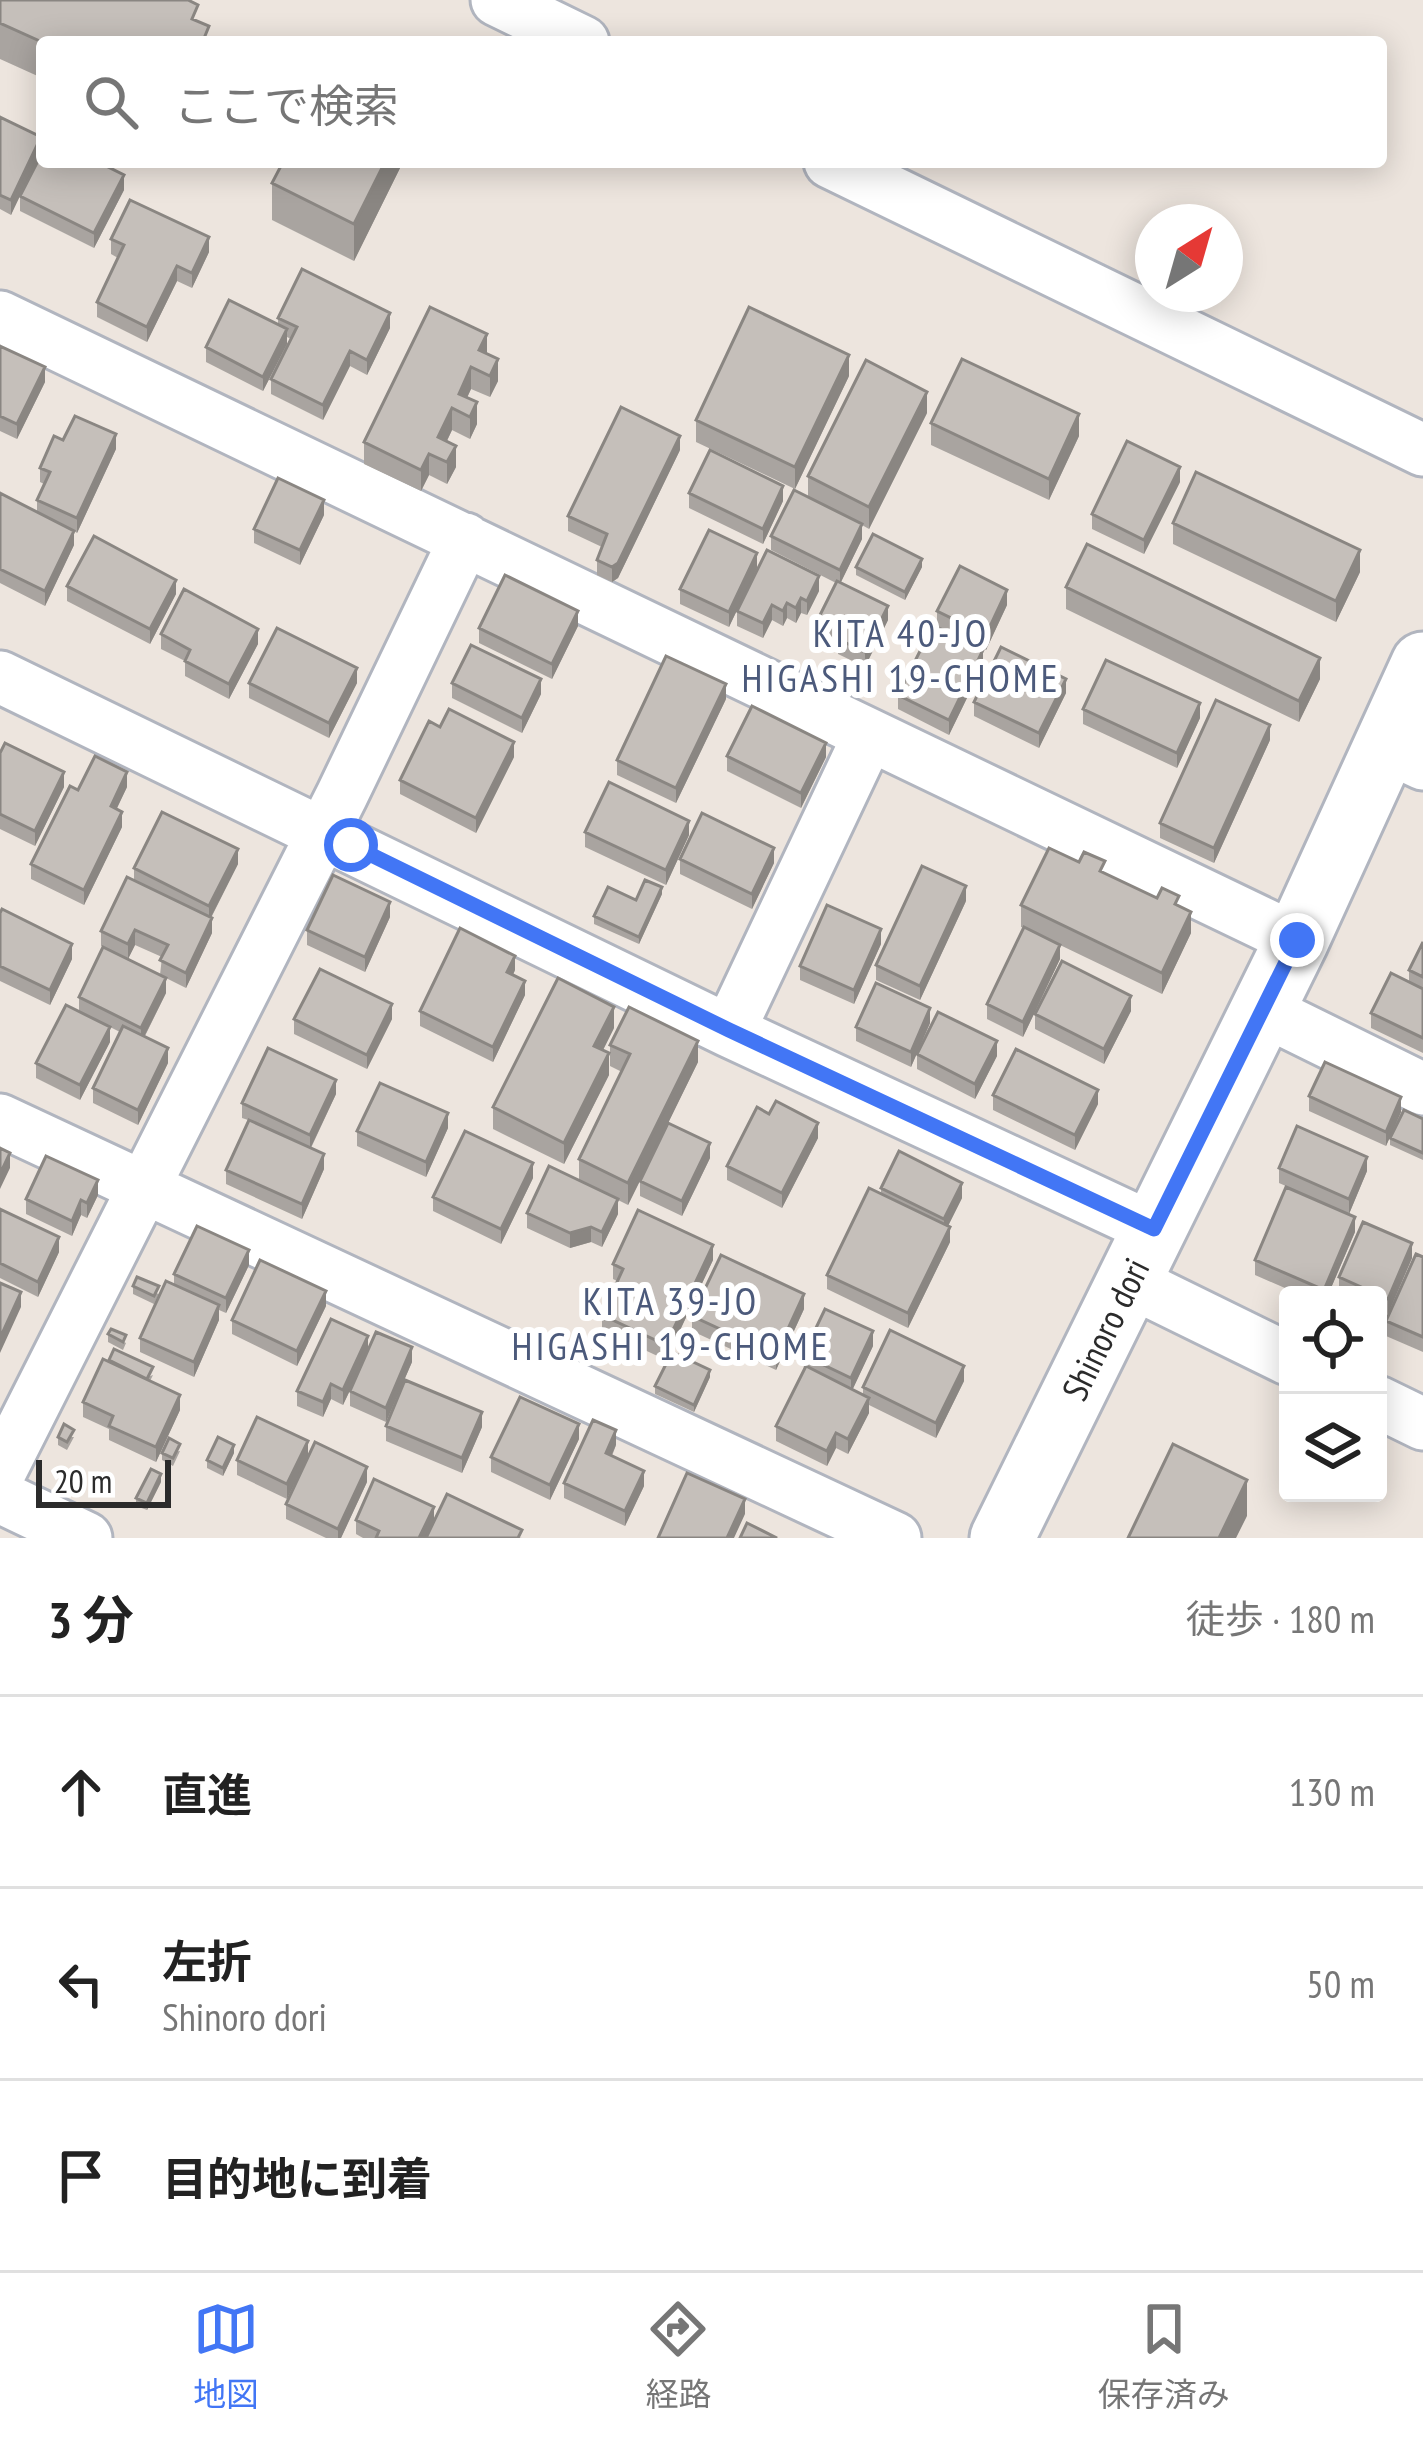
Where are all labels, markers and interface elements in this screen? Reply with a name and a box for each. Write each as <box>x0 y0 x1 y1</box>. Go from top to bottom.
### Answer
search box <box>36 36 1387 168</box>
icon: search <box>78 69 144 135</box>
text: ここで検索 <box>174 76 399 134</box>
north arrow <box>1135 204 1243 312</box>
district label: KITA 40-JO HIGASHI 19-CHOME <box>742 607 1060 703</box>
route start <box>324 818 378 872</box>
route end <box>1270 913 1324 967</box>
street label: Shinoro dori <box>1051 1250 1159 1408</box>
district label: KITA 39-JO HIGASHI 19-CHOME <box>512 1275 830 1371</box>
map controls <box>1279 1286 1387 1502</box>
button: locate <box>1279 1286 1387 1394</box>
button: layers <box>1279 1394 1387 1502</box>
scale bar <box>36 1454 171 1507</box>
text: 20 m <box>54 1459 112 1502</box>
text: 3 分 <box>48 1586 134 1652</box>
text: 徒歩 · 180 m <box>1186 1593 1375 1644</box>
icon: ahead <box>48 1759 114 1825</box>
text: 直進 <box>162 1765 252 1823</box>
text: 130 m <box>1289 1766 1375 1817</box>
text: 左折 <box>162 1932 252 1990</box>
icon: left <box>48 1951 114 2017</box>
text: 50 m <box>1306 1958 1375 2009</box>
text: Shinoro dori <box>162 1991 327 2042</box>
icon: arrive <box>48 2143 114 2209</box>
text: 目的地に到着 <box>162 2149 432 2207</box>
tab: 地図 <box>193 2296 259 2416</box>
tab: 経路 <box>645 2296 711 2416</box>
tab: 保存済み <box>1098 2296 1230 2416</box>

